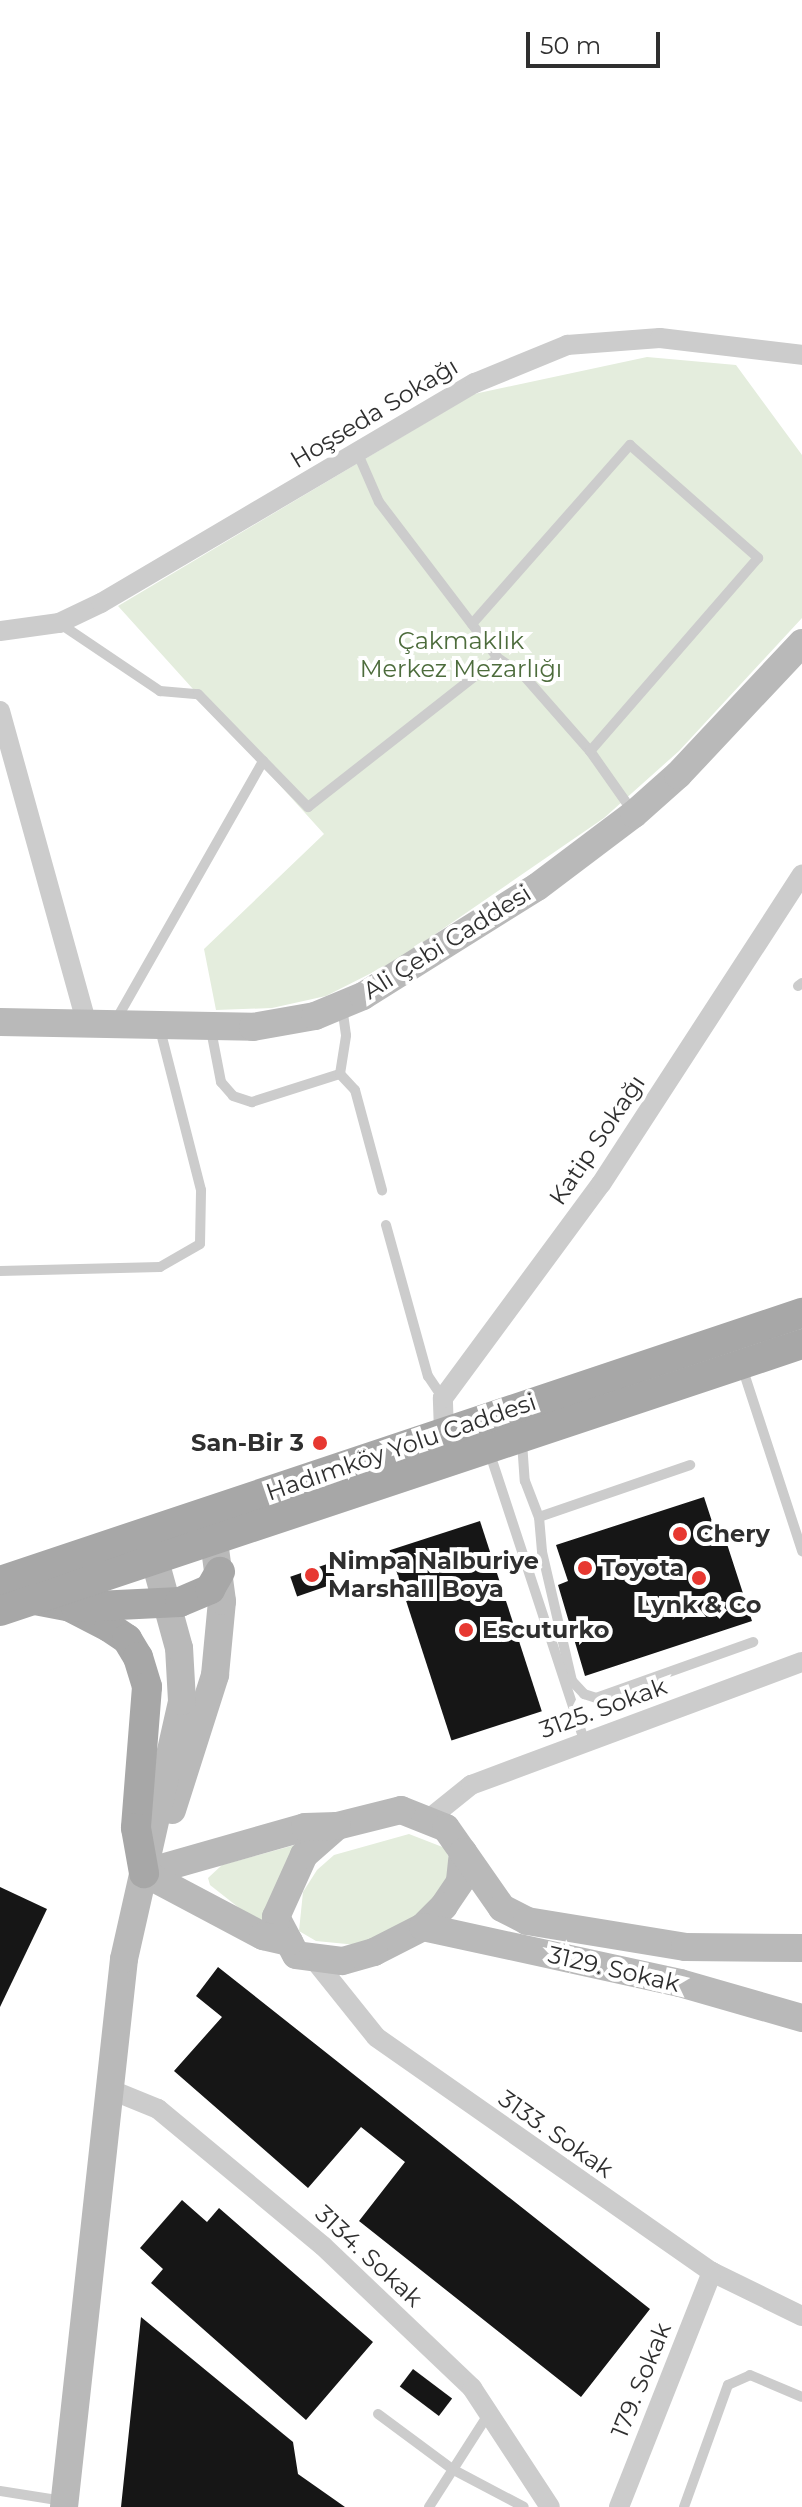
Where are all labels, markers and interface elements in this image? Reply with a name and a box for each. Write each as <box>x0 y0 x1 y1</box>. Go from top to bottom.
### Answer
scale bar <box>530 16 664 66</box>
text: 50 m <box>540 31 601 60</box>
street label: Hoşseda Sokağı <box>285 352 463 474</box>
park label: Çakmaklık Merkez Mezarlığı <box>360 627 562 683</box>
street label: Ali Çebi Caddesi <box>358 879 536 1005</box>
street label: Katip Sokağı <box>543 1070 651 1210</box>
street label: Hadımköy Yolu Caddesi <box>262 1387 540 1507</box>
place label: San-Bir 3 <box>191 1429 304 1457</box>
marker: San-Bir 3 <box>311 1434 329 1452</box>
place label: Chery <box>696 1520 770 1548</box>
marker: Chery <box>671 1525 689 1543</box>
place label: Nimpa Nalburiye Marshall Boya <box>328 1547 539 1603</box>
place label: Toyota <box>601 1554 684 1582</box>
marker: Toyota <box>576 1559 594 1577</box>
marker: Nimpa Nalburiye Marshall Boya <box>303 1566 321 1584</box>
marker: Lynk & Co <box>690 1569 708 1587</box>
place label: Lynk & Co <box>637 1591 761 1619</box>
place label: Escuturko <box>482 1616 610 1644</box>
marker: Escuturko <box>457 1621 475 1639</box>
street label: 3125. Sokak <box>535 1672 671 1744</box>
street label: 3129. Sokak <box>545 1940 683 1998</box>
street label: 3133. Sokak <box>493 2084 619 2184</box>
street label: 3134. Sokak <box>309 2199 429 2313</box>
street label: 179. Sokak <box>605 2319 677 2441</box>

